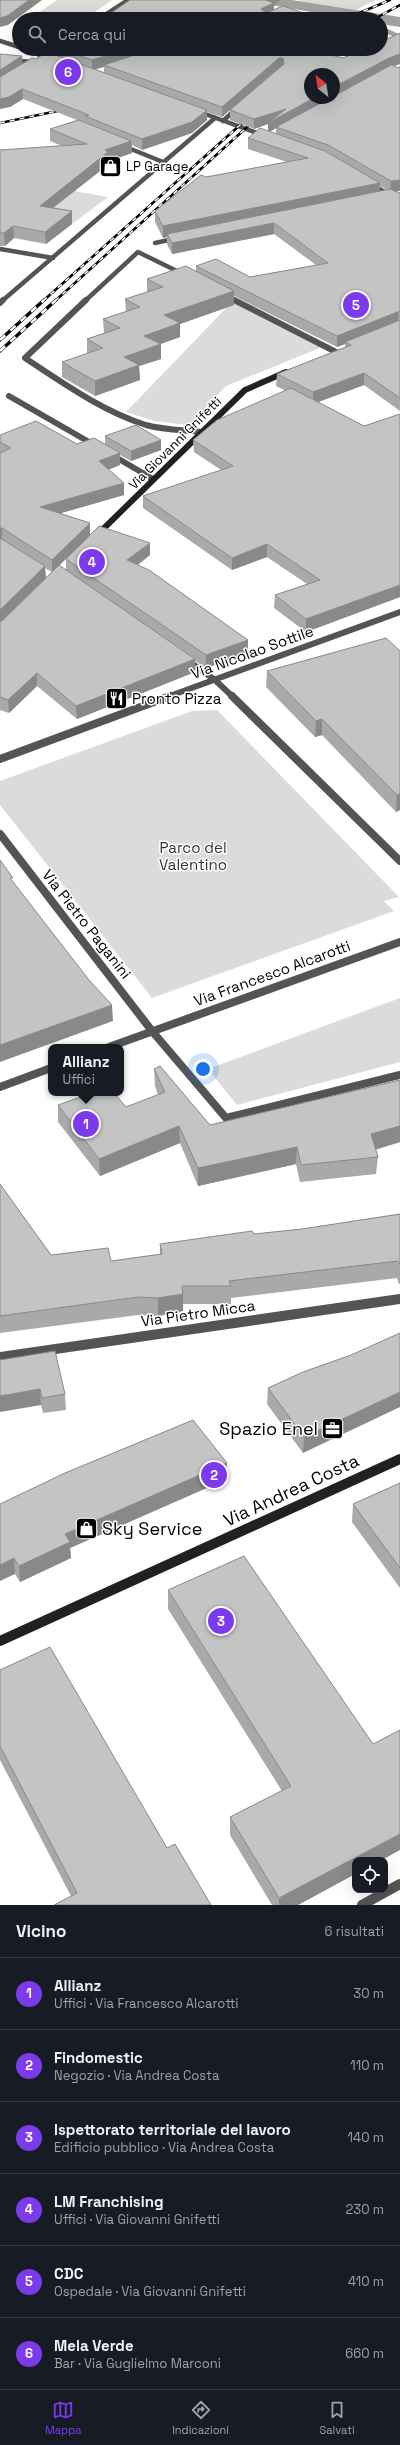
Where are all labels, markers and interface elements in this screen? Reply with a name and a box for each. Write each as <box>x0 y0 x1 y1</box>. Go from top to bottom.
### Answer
search box <box>12 12 388 56</box>
icon: search <box>26 23 48 45</box>
text: Cerca qui <box>58 25 126 44</box>
pin: 6 <box>55 57 81 87</box>
north arrow <box>304 68 340 104</box>
shop icon: LP Garage <box>97 153 123 179</box>
place label: LP Garage <box>126 158 188 175</box>
pin: 5 <box>343 290 369 320</box>
street label: Via Giovanni Gnifetti <box>125 393 225 493</box>
pin: 4 <box>79 547 105 577</box>
street label: Via Nicolao Sottile <box>188 621 316 683</box>
restaurant icon: Pronto Pizza <box>104 685 130 711</box>
place label: Pronto Pizza <box>132 689 222 708</box>
park label: Parco del Valentino <box>159 838 227 874</box>
street label: Via Pietro Paganini <box>38 866 136 982</box>
street label: Via Francesco Alcarotti <box>191 936 353 1010</box>
popup <box>48 1044 124 1096</box>
text: Allianz <box>62 1052 110 1071</box>
your location <box>193 1059 213 1079</box>
text: Uffici <box>62 1071 95 1088</box>
pin: 1 <box>73 1109 99 1139</box>
street label: Via Pietro Micca <box>140 1296 257 1330</box>
office icon: Spazio Enel <box>320 1415 346 1441</box>
place label: Spazio Enel <box>219 1417 318 1440</box>
street label: Via Andrea Costa <box>220 1449 362 1531</box>
pin: 2 <box>201 1460 227 1490</box>
shop icon: Sky Service <box>73 1515 99 1541</box>
place label: Sky Service <box>102 1517 202 1540</box>
pin: 3 <box>208 1606 234 1636</box>
map controls <box>352 1857 388 1893</box>
button: locate <box>352 1857 388 1893</box>
text: Vicino <box>16 1920 66 1942</box>
text: 6 risultati <box>324 1923 384 1940</box>
text: Allianz <box>54 1976 101 1995</box>
text: 1 <box>26 1985 32 2002</box>
text: 30 m <box>353 1985 384 2002</box>
text: Uffici · Via Francesco Alcarotti <box>54 1995 239 2012</box>
text: Findomestic <box>54 2048 143 2067</box>
text: 2 <box>25 2057 33 2074</box>
text: 110 m <box>350 2057 384 2074</box>
text: Negozio · Via Andrea Costa <box>54 2067 220 2084</box>
text: Ispettorato territoriale del lavoro <box>54 2120 291 2139</box>
text: 3 <box>25 2129 33 2146</box>
text: 140 m <box>348 2129 384 2146</box>
text: Edificio pubblico · Via Andrea Costa <box>54 2139 274 2156</box>
text: LM Franchising <box>54 2192 164 2211</box>
text: 4 <box>25 2201 33 2218</box>
text: 230 m <box>346 2201 384 2218</box>
text: Uffici · Via Giovanni Gnifetti <box>54 2211 220 2228</box>
text: CDC <box>54 2264 83 2283</box>
text: 5 <box>25 2273 33 2290</box>
text: 410 m <box>348 2273 384 2290</box>
text: Ospedale · Via Giovanni Gnifetti <box>54 2283 246 2300</box>
text: Mela Verde <box>54 2336 134 2355</box>
text: 6 <box>25 2345 33 2362</box>
text: 660 m <box>345 2345 384 2362</box>
text: Bar · Via Guglielmo Marconi <box>54 2355 221 2372</box>
tab: Mappa <box>45 2399 82 2437</box>
tab: Indicazioni <box>172 2399 229 2437</box>
tab: Salvati <box>319 2399 355 2437</box>

